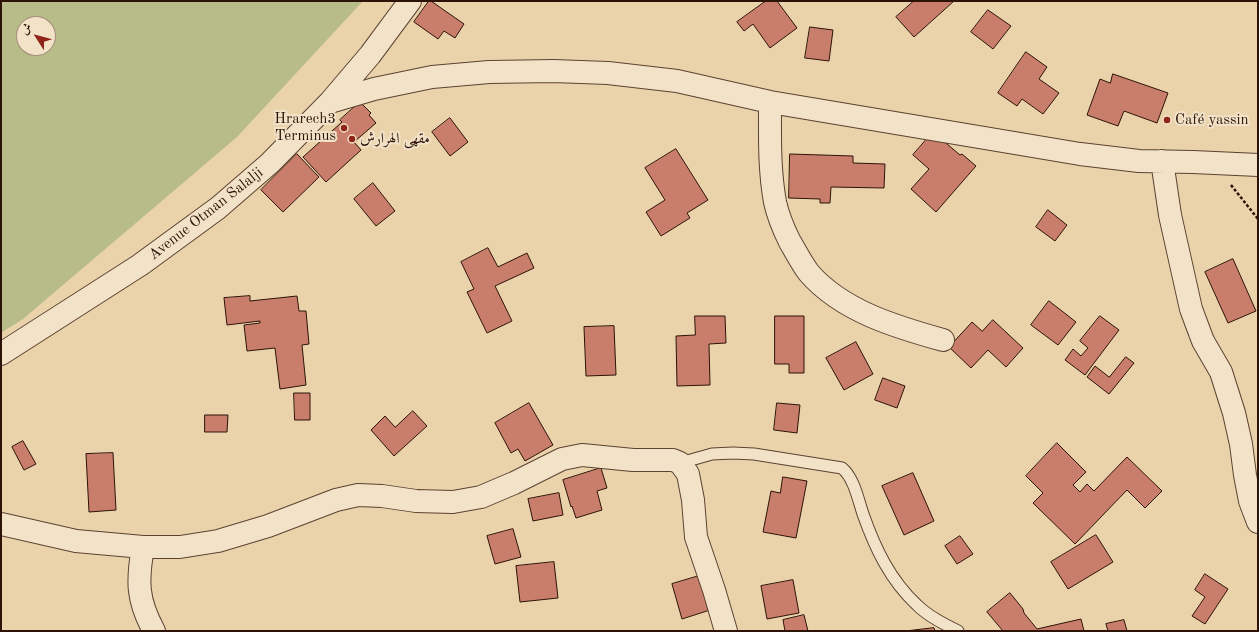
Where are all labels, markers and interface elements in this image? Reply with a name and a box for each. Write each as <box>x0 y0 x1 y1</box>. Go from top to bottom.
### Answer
north arrow <box>16 16 56 56</box>
text: ش <box>19 22 34 37</box>
place label: Hrarech3 Terminus <box>274 110 336 145</box>
place label: Café yassin <box>1175 111 1249 129</box>
marker: Café yassin <box>1162 115 1172 125</box>
marker: Hrarech3 Terminus <box>339 123 349 133</box>
place label: مقهى الهرارش <box>360 130 430 148</box>
marker: مقهى الهرارش <box>347 134 357 144</box>
street label: Avenue Otman Salalji <box>145 164 267 264</box>

